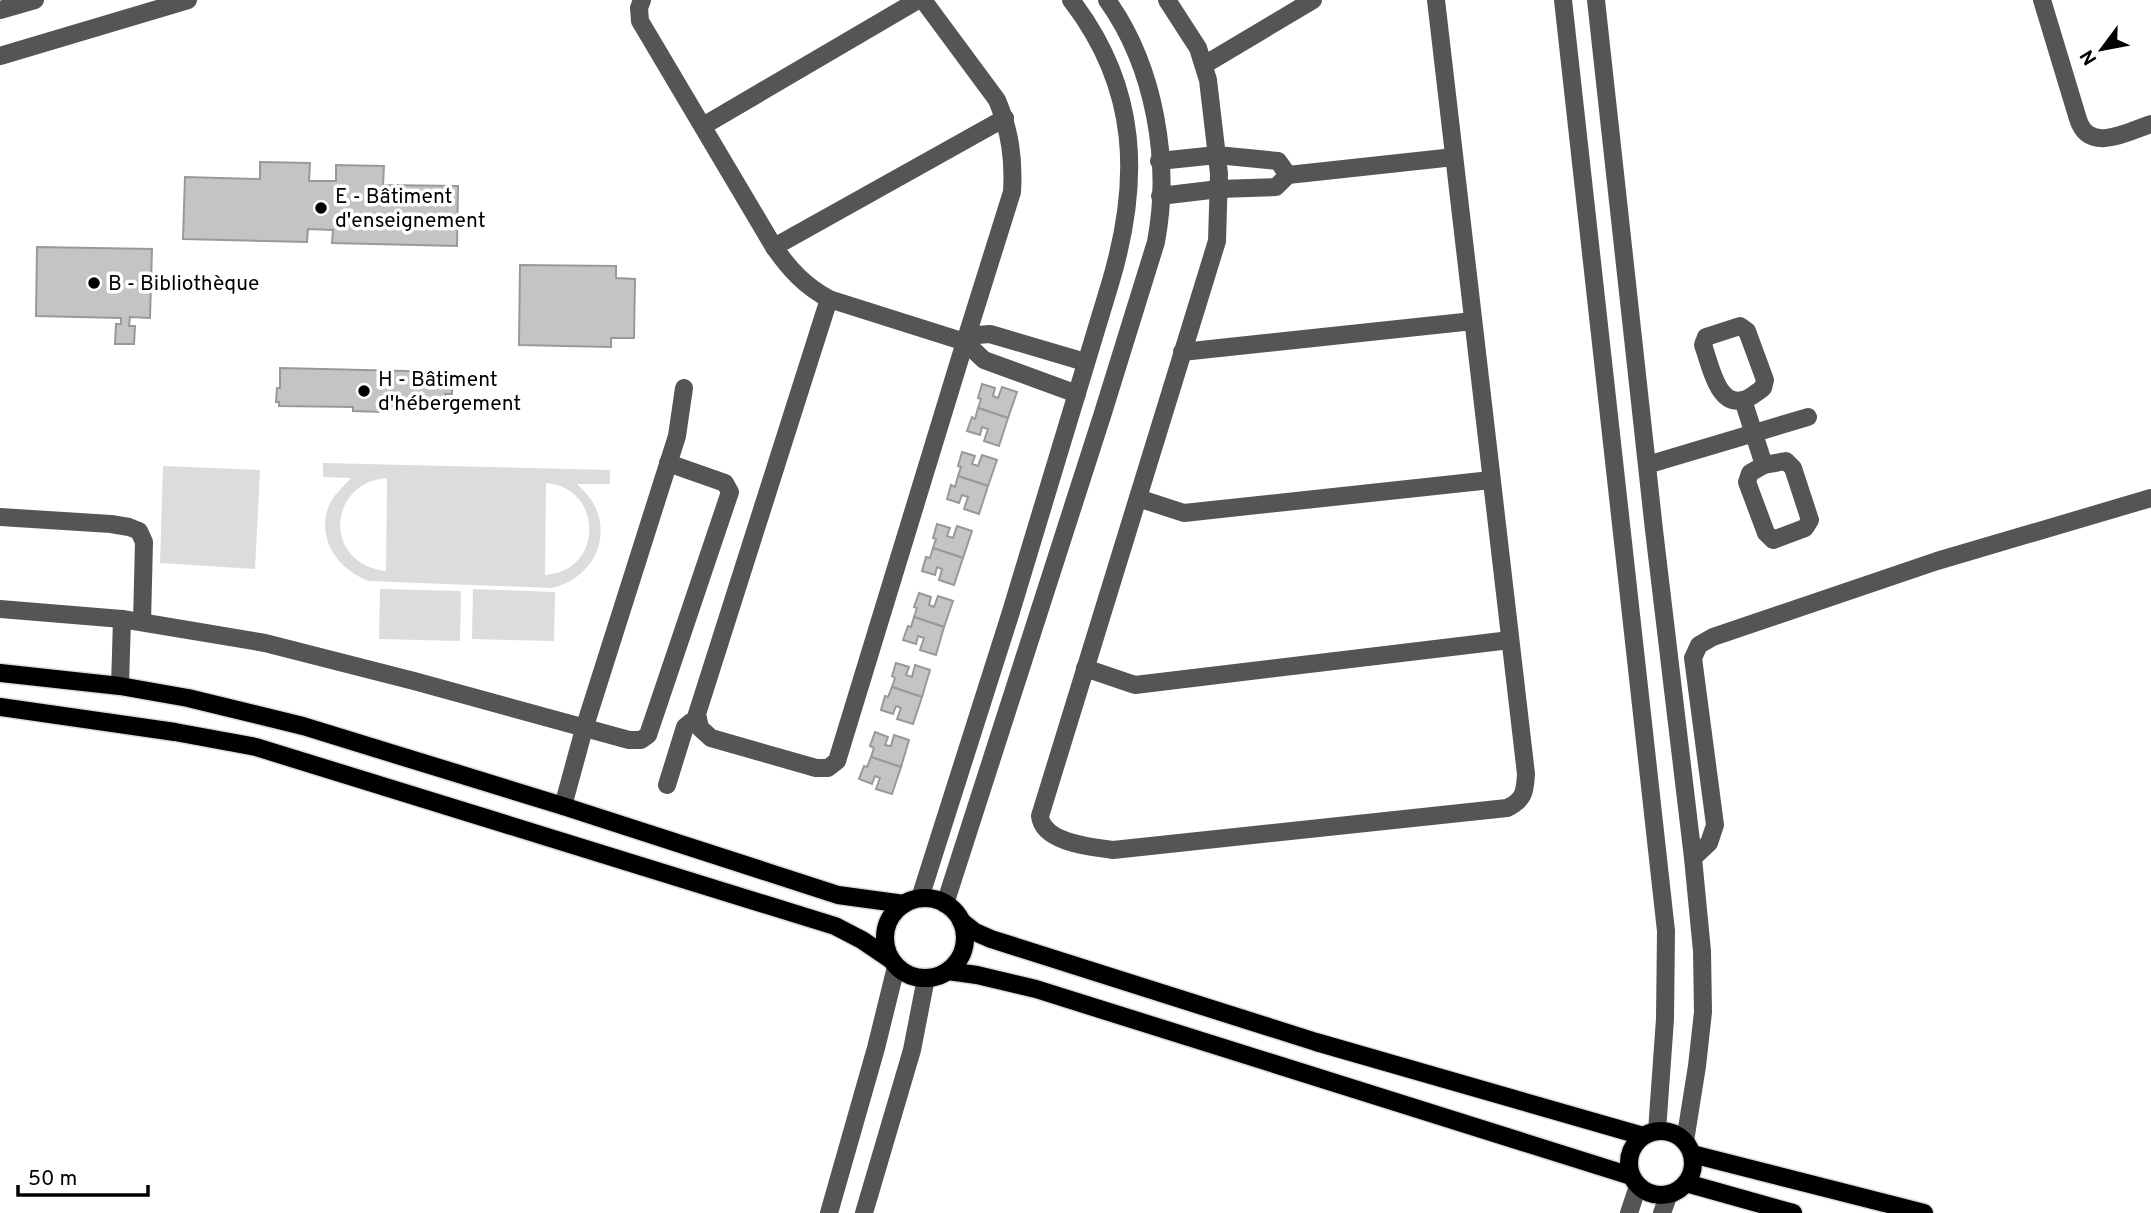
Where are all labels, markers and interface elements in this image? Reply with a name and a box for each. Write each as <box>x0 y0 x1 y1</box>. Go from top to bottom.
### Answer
north arrow <box>2067 14 2137 84</box>
text: N <box>2075 45 2103 69</box>
place label: E - Bâtiment d'enseignement <box>335 184 486 235</box>
marker: E - Bâtiment d'enseignement <box>313 200 329 216</box>
place label: B - Bibliothèque <box>108 271 259 298</box>
marker: B - Bibliothèque <box>86 275 102 291</box>
place label: H - Bâtiment d'hébergement <box>378 367 521 418</box>
marker: H - Bâtiment d'hébergement <box>356 383 372 399</box>
scale bar <box>18 1154 147 1198</box>
text: 50 m <box>28 1166 77 1193</box>

